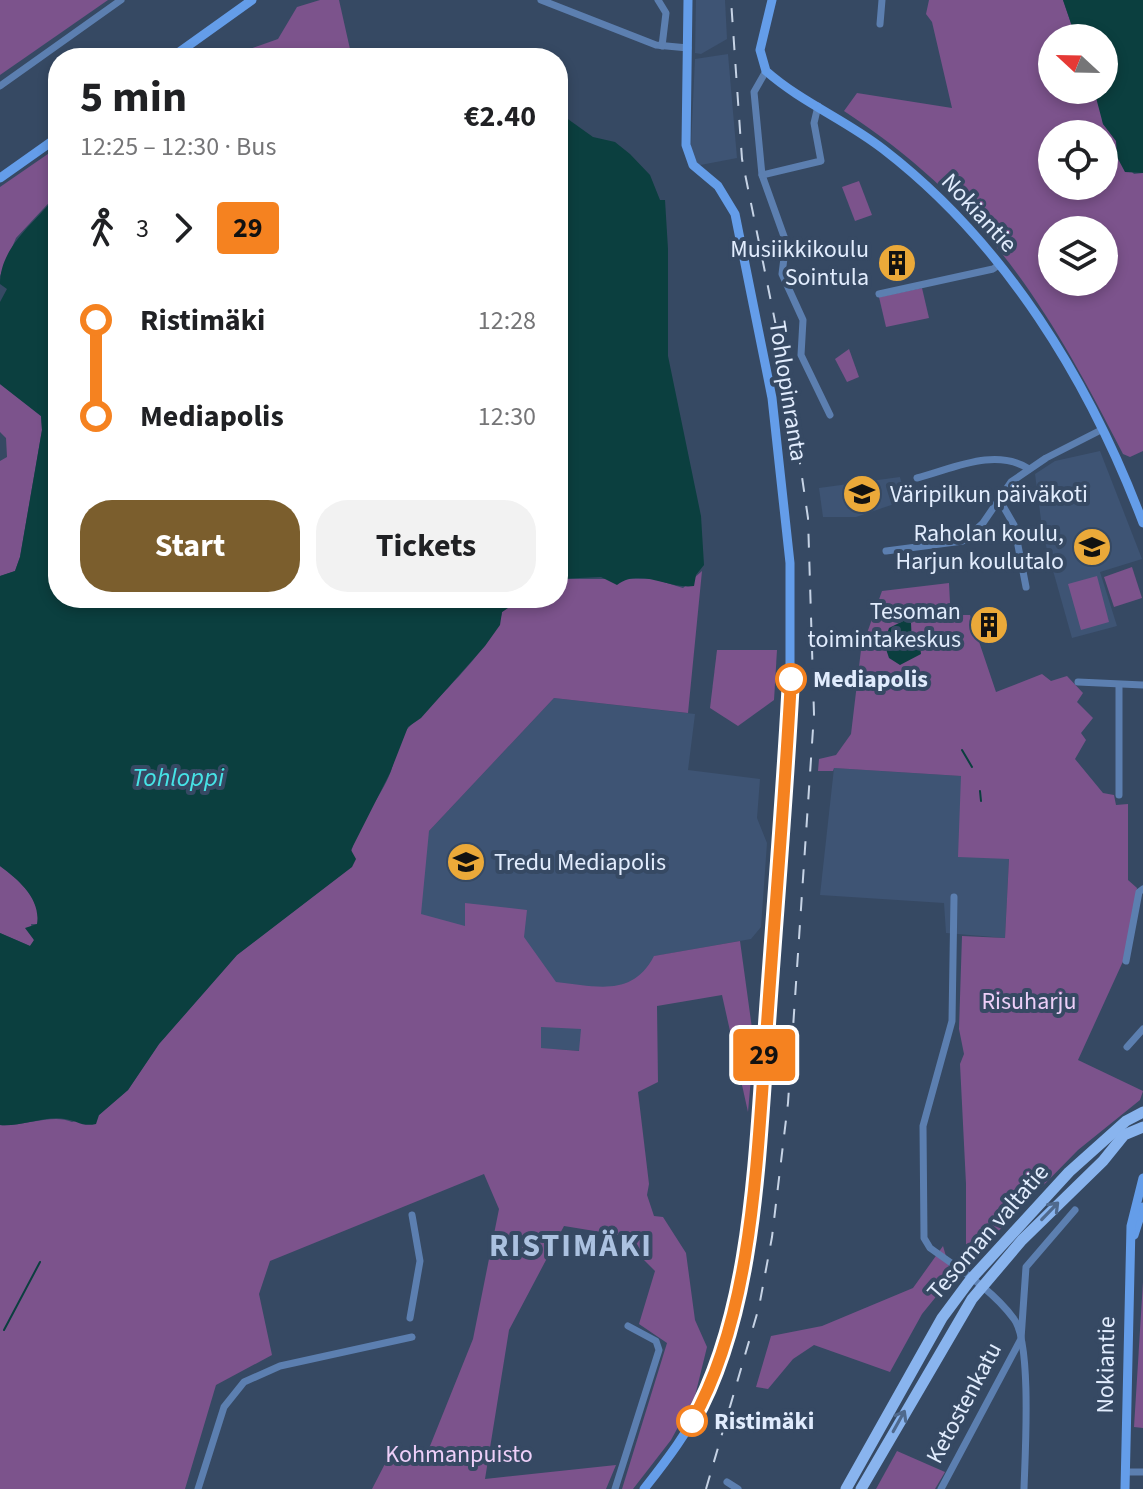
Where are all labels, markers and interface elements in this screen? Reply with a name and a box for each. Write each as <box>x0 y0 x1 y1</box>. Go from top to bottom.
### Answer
north arrow <box>1038 24 1118 104</box>
map controls <box>1038 24 1118 296</box>
text: 5 min <box>80 66 187 129</box>
text: €2.40 <box>464 95 536 138</box>
button: locate <box>1038 120 1118 200</box>
text: 12:25 – 12:30 · Bus <box>80 128 276 165</box>
street label: Nokiantie <box>933 165 1025 261</box>
icon: walk <box>80 206 124 250</box>
icon: forward <box>161 206 205 250</box>
text: 29 <box>233 208 263 248</box>
text: 3 <box>136 210 149 247</box>
button: layers <box>1038 216 1118 296</box>
place label: Musiikkikoulu Sointula <box>730 232 869 295</box>
building icon: Musiikkikoulu Sointula <box>876 242 918 284</box>
text: Ristimäki <box>140 299 265 342</box>
text: 12:28 <box>478 302 536 339</box>
street label: Tohlopinranta <box>760 318 816 464</box>
text: Mediapolis <box>140 395 284 438</box>
text: 12:30 <box>478 398 536 435</box>
school or university icon: Väripilkun päiväkoti <box>841 473 883 515</box>
place label: Väripilkun päiväkoti <box>890 477 1088 512</box>
button: Start <box>80 500 300 592</box>
button: Tickets <box>316 500 536 592</box>
place label: Raholan koulu, Harjun koulutalo <box>896 516 1064 579</box>
school or university icon: Raholan koulu, Harjun koulutalo <box>1071 526 1113 568</box>
place label: Tesoman toimintakeskus <box>808 594 961 657</box>
building icon: Tesoman toimintakeskus <box>968 604 1010 646</box>
place label: Mediapolis <box>813 662 928 697</box>
marker: Mediapolis <box>776 664 806 694</box>
water label: Tohloppi <box>132 759 225 796</box>
school or university icon: Tredu Mediapolis <box>445 841 487 883</box>
place label: Tredu Mediapolis <box>494 845 666 880</box>
park label: Risuharju <box>981 984 1077 1019</box>
line badge: 29 <box>728 1029 800 1081</box>
text: 29 <box>749 1035 779 1075</box>
street label: Tesoman valtatie <box>919 1156 1057 1308</box>
one-way arrow <box>1041 1201 1060 1221</box>
district label: RISTIMÄKI <box>489 1223 653 1269</box>
street label: Nokiantie <box>1088 1316 1124 1414</box>
street label: Ketostenkatu <box>917 1336 1011 1470</box>
place label: Ristimäki <box>714 1404 814 1439</box>
marker: Ristimäki <box>677 1406 707 1436</box>
one-way arrow <box>891 1410 907 1433</box>
park label: Kohmanpuisto <box>385 1437 533 1472</box>

